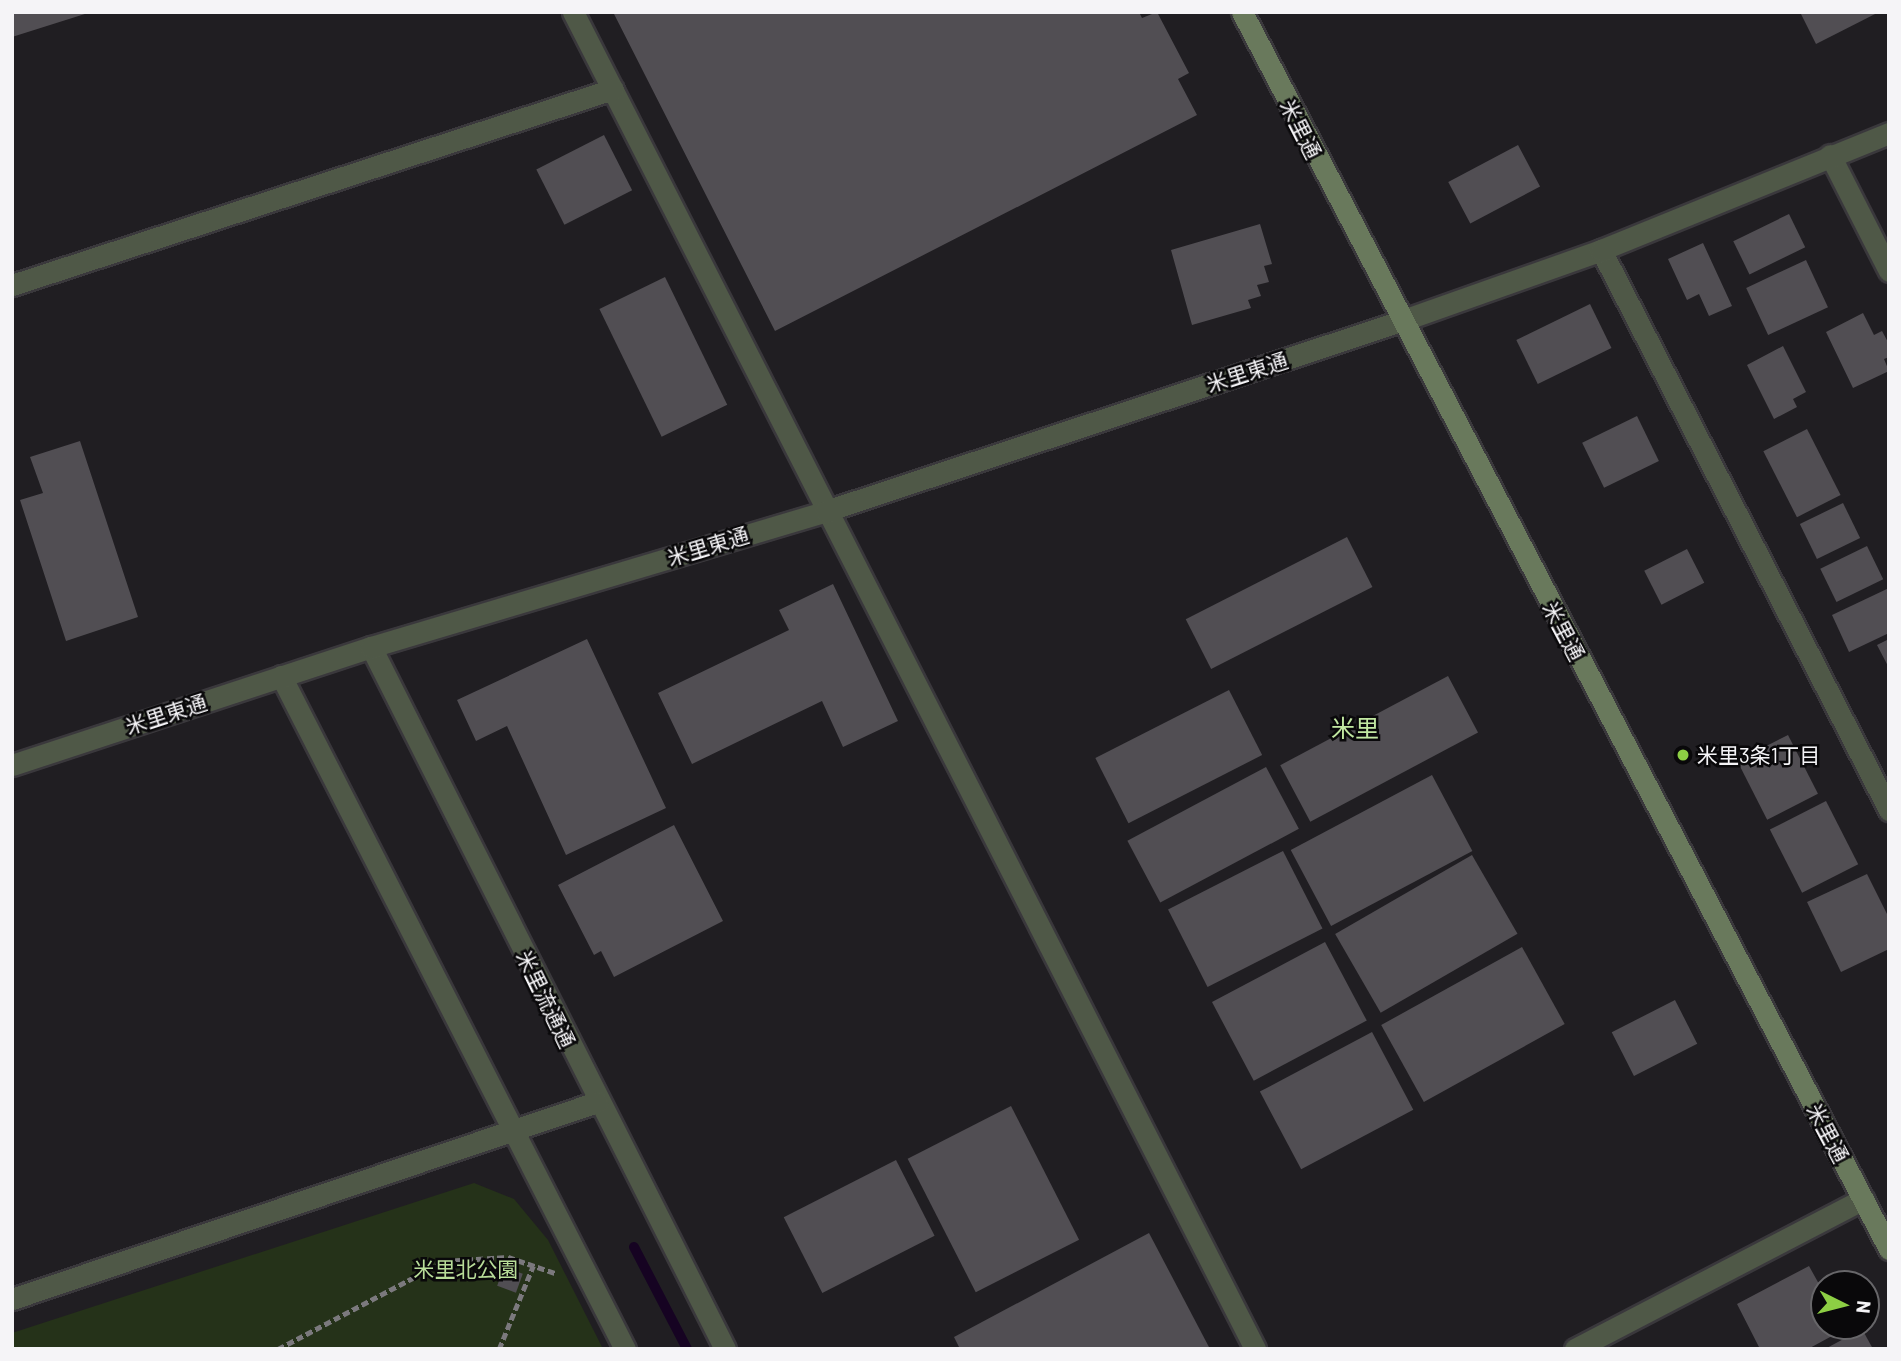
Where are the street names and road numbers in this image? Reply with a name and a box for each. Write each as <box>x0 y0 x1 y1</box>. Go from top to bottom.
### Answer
street label: 米里通 <box>1275 95 1327 163</box>
street label: 米里東通 <box>1203 347 1291 397</box>
street label: 米里東通 <box>664 522 752 570</box>
street label: 米里通 <box>1538 597 1590 665</box>
street label: 米里東通 <box>122 689 210 739</box>
street label: 米里流通通 <box>512 946 580 1052</box>
street label: 米里通 <box>1802 1099 1854 1167</box>

